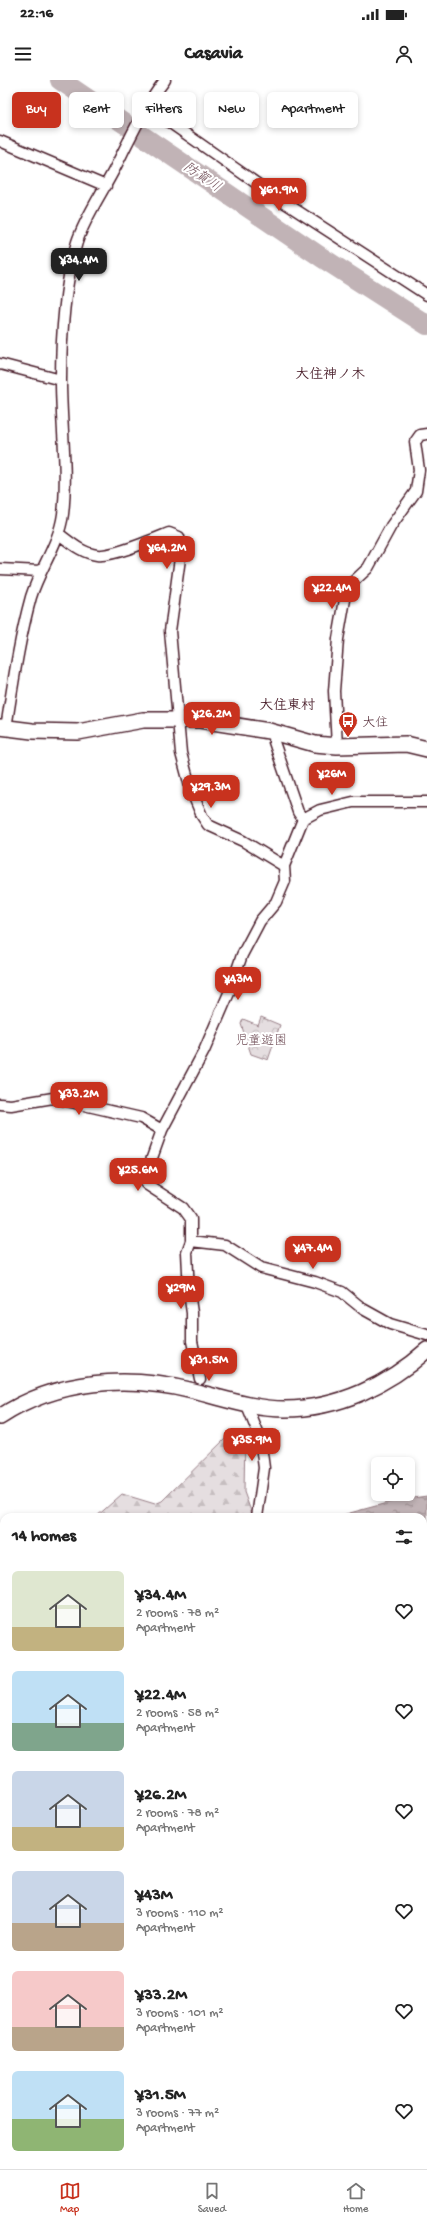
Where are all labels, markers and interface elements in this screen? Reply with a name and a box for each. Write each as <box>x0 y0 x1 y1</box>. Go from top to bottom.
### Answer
text: 22:16 <box>20 5 53 23</box>
icon: menu <box>12 43 34 65</box>
icon: person <box>393 43 415 65</box>
text: Casavia <box>184 44 243 65</box>
chip: Buy <box>12 92 61 128</box>
chip: Rent <box>69 92 124 128</box>
chip: Filters <box>132 92 196 128</box>
chip: New <box>204 92 259 128</box>
chip: Apartment <box>267 92 358 128</box>
water label: 防賀川 <box>179 158 224 197</box>
pin: ¥61.9M <box>246 178 312 212</box>
text: ¥61.9M <box>260 183 298 198</box>
pin: ¥34.4M <box>46 248 112 282</box>
text: ¥34.4M <box>60 253 98 268</box>
district label: 大住神ノ木 <box>295 366 365 384</box>
pin: ¥64.2M <box>134 536 200 570</box>
text: ¥64.2M <box>148 541 186 556</box>
pin: ¥22.4M <box>299 576 365 610</box>
text: ¥22.4M <box>313 581 351 596</box>
district label: 大住東村 <box>259 697 315 715</box>
pin: ¥26.2M <box>179 702 245 736</box>
text: ¥26.2M <box>193 707 231 722</box>
bus stop icon: 大住 <box>337 710 359 738</box>
place label: 大住 <box>362 715 388 731</box>
pin: ¥26M <box>308 762 356 796</box>
text: ¥26M <box>318 767 346 782</box>
pin: ¥29.3M <box>178 775 244 809</box>
text: ¥29.3M <box>192 780 230 795</box>
pin: ¥43M <box>214 967 262 1001</box>
text: ¥43M <box>224 972 252 987</box>
park label: 児童遊園 <box>235 1033 287 1049</box>
pin: ¥33.2M <box>46 1082 112 1116</box>
text: ¥33.2M <box>60 1087 99 1102</box>
pin: ¥25.6M <box>105 1158 171 1192</box>
text: ¥25.6M <box>119 1163 157 1178</box>
pin: ¥47.4M <box>280 1236 346 1270</box>
text: ¥47.4M <box>294 1241 332 1256</box>
pin: ¥29M <box>157 1276 205 1310</box>
text: ¥29M <box>167 1281 195 1296</box>
pin: ¥31.5M <box>176 1348 242 1382</box>
text: ¥31.5M <box>190 1353 228 1368</box>
pin: ¥35.9M <box>219 1428 285 1462</box>
text: ¥35.9M <box>232 1433 272 1448</box>
map controls <box>371 1457 415 1501</box>
button: locate <box>371 1457 415 1501</box>
icon: filters <box>393 1526 415 1548</box>
text: 14 homes <box>12 1527 76 1547</box>
text: ¥34.4M <box>136 1586 186 1606</box>
icon: home <box>44 1587 92 1635</box>
icon: heart <box>393 1600 415 1622</box>
text: 2 rooms · 78 m² <box>136 1606 219 1621</box>
text: Apartment <box>136 1621 195 1636</box>
text: ¥22.4M <box>136 1686 186 1706</box>
icon: home <box>44 1687 92 1735</box>
icon: heart <box>393 1700 415 1722</box>
text: 2 rooms · 58 m² <box>136 1706 219 1721</box>
text: Apartment <box>136 1721 195 1736</box>
text: ¥26.2M <box>136 1786 186 1806</box>
icon: home <box>44 1787 92 1835</box>
icon: heart <box>393 1800 415 1822</box>
text: 2 rooms · 78 m² <box>136 1806 219 1821</box>
text: Apartment <box>136 1821 195 1836</box>
text: ¥43M <box>136 1886 173 1906</box>
icon: home <box>44 1887 92 1935</box>
icon: heart <box>393 1900 415 1922</box>
text: 3 rooms · 110 m² <box>136 1906 224 1921</box>
text: Apartment <box>136 1921 195 1936</box>
text: ¥33.2M <box>136 1986 187 2006</box>
icon: home <box>44 1987 92 2035</box>
icon: heart <box>393 2000 415 2022</box>
text: 3 rooms · 101 m² <box>136 2006 224 2021</box>
text: Apartment <box>136 2021 195 2036</box>
text: ¥31.5M <box>136 2086 186 2106</box>
icon: home <box>44 2087 92 2135</box>
icon: heart <box>393 2100 415 2122</box>
text: 3 rooms · 77 m² <box>136 2106 219 2121</box>
text: Apartment <box>136 2121 195 2136</box>
tab: Map <box>59 2180 81 2216</box>
tab: Saved <box>198 2180 226 2216</box>
tab: Home <box>343 2180 368 2216</box>

